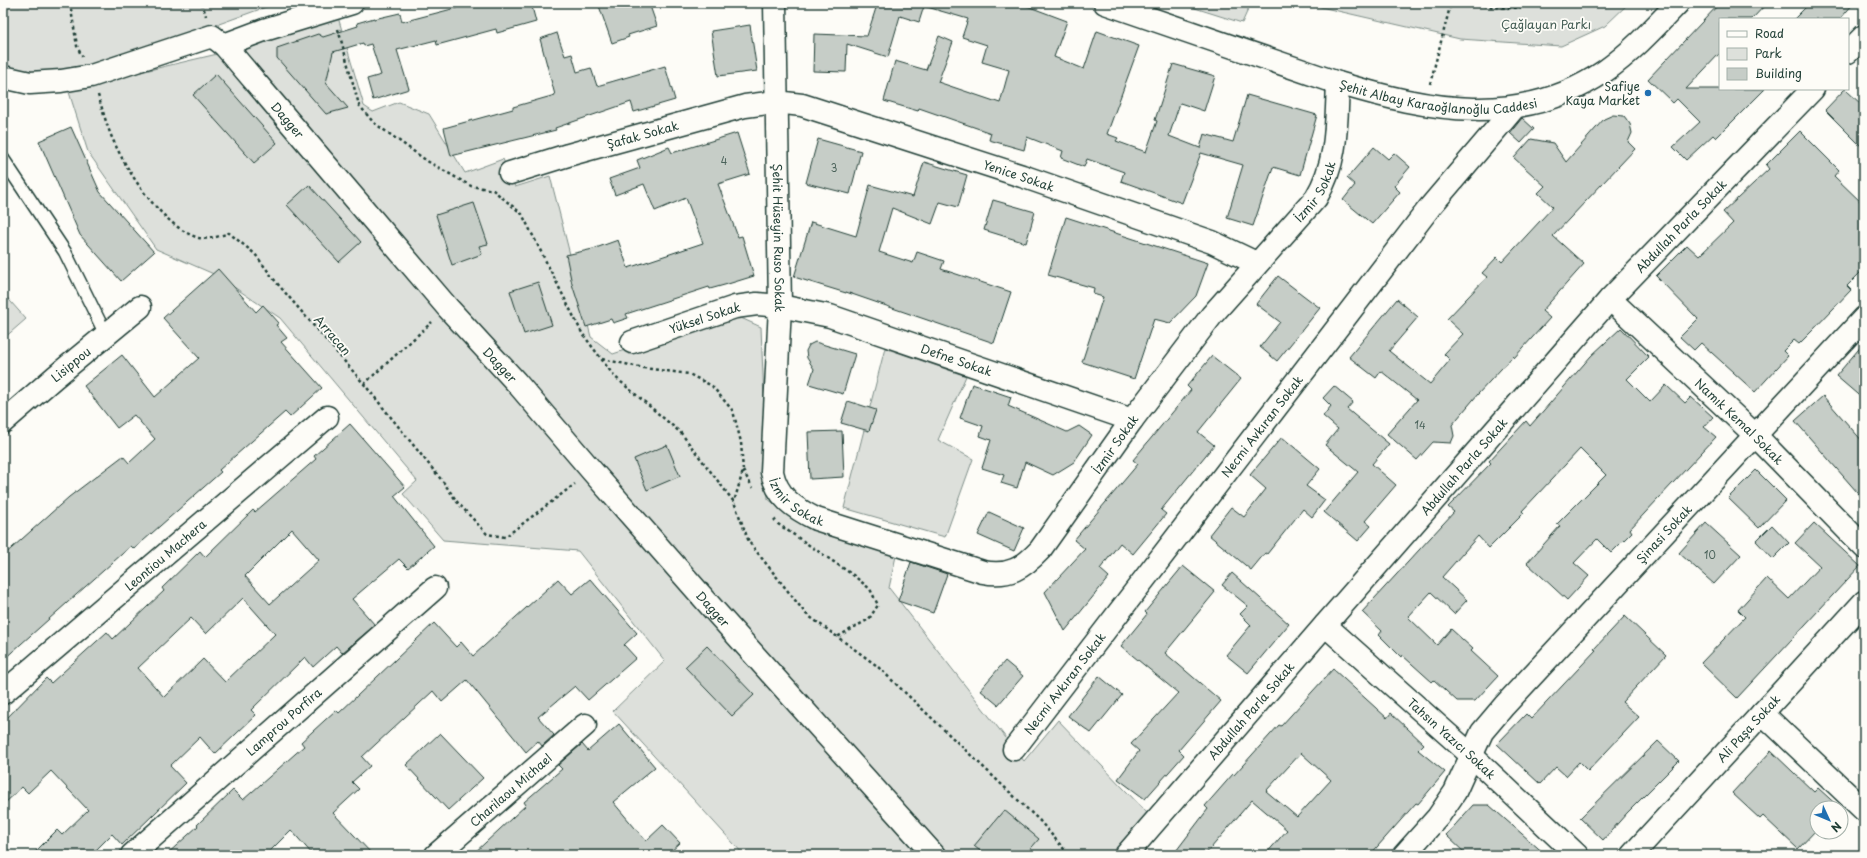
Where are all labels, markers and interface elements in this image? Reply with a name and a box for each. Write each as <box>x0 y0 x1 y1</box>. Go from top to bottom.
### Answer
park label: Çağlayan Parkı <box>1501 15 1591 33</box>
legend <box>1719 18 1849 90</box>
text: Road <box>1755 24 1784 42</box>
text: Park <box>1755 44 1782 62</box>
text: Building <box>1755 64 1802 82</box>
street label: Şehit Albay Karaoğlanoğlu Caddesi <box>1337 75 1539 118</box>
place label: Safiye Kaya Market <box>1566 77 1640 109</box>
marker: Safiye Kaya Market <box>1643 88 1653 98</box>
street label: Dagger <box>267 98 309 142</box>
street label: Şafak Sokak <box>604 116 681 153</box>
house number: 4 <box>721 153 728 168</box>
street label: Yenice Sokak <box>981 155 1057 196</box>
street label: İzmir Sokak <box>1290 159 1340 226</box>
house number: 3 <box>831 160 837 175</box>
street label: Şehit Hüseyin Ruso Sokak <box>769 163 789 313</box>
street label: Abdullah Parla Sokak <box>1631 175 1730 277</box>
street label: Yüksel Sokak <box>667 297 742 338</box>
street label: Arracan <box>310 311 356 359</box>
street label: Defne Sokak <box>919 339 995 380</box>
street label: Lisippou <box>47 342 94 386</box>
street label: Dagger <box>479 343 522 387</box>
street label: Necmi Avkıran Sokak <box>1217 371 1307 481</box>
street label: Namık Kemal Sokak <box>1691 374 1788 469</box>
street label: İzmir Sokak <box>1088 410 1142 477</box>
street label: Abdullah Parla Sokak <box>1416 414 1511 519</box>
house number: 14 <box>1414 417 1426 432</box>
street label: İzmir Sokak <box>765 475 827 530</box>
street label: Şinasi Sokak <box>1632 500 1696 567</box>
street label: Leontiou Machera <box>120 514 210 595</box>
house number: 10 <box>1704 547 1716 562</box>
street label: Dagger <box>692 587 734 631</box>
street label: Necmi Avkıran Sokak <box>1019 628 1110 738</box>
street label: Abdullah Parla Sokak <box>1204 658 1298 763</box>
street label: Lamprou Porfira <box>242 683 326 760</box>
street label: Ali Paşa Sokak <box>1712 690 1784 766</box>
street label: Tahsın Yazıcı Sokak <box>1404 694 1500 783</box>
street label: Charilaou Michael <box>466 749 556 831</box>
north arrow <box>1809 800 1849 840</box>
text: N <box>1827 818 1846 837</box>

